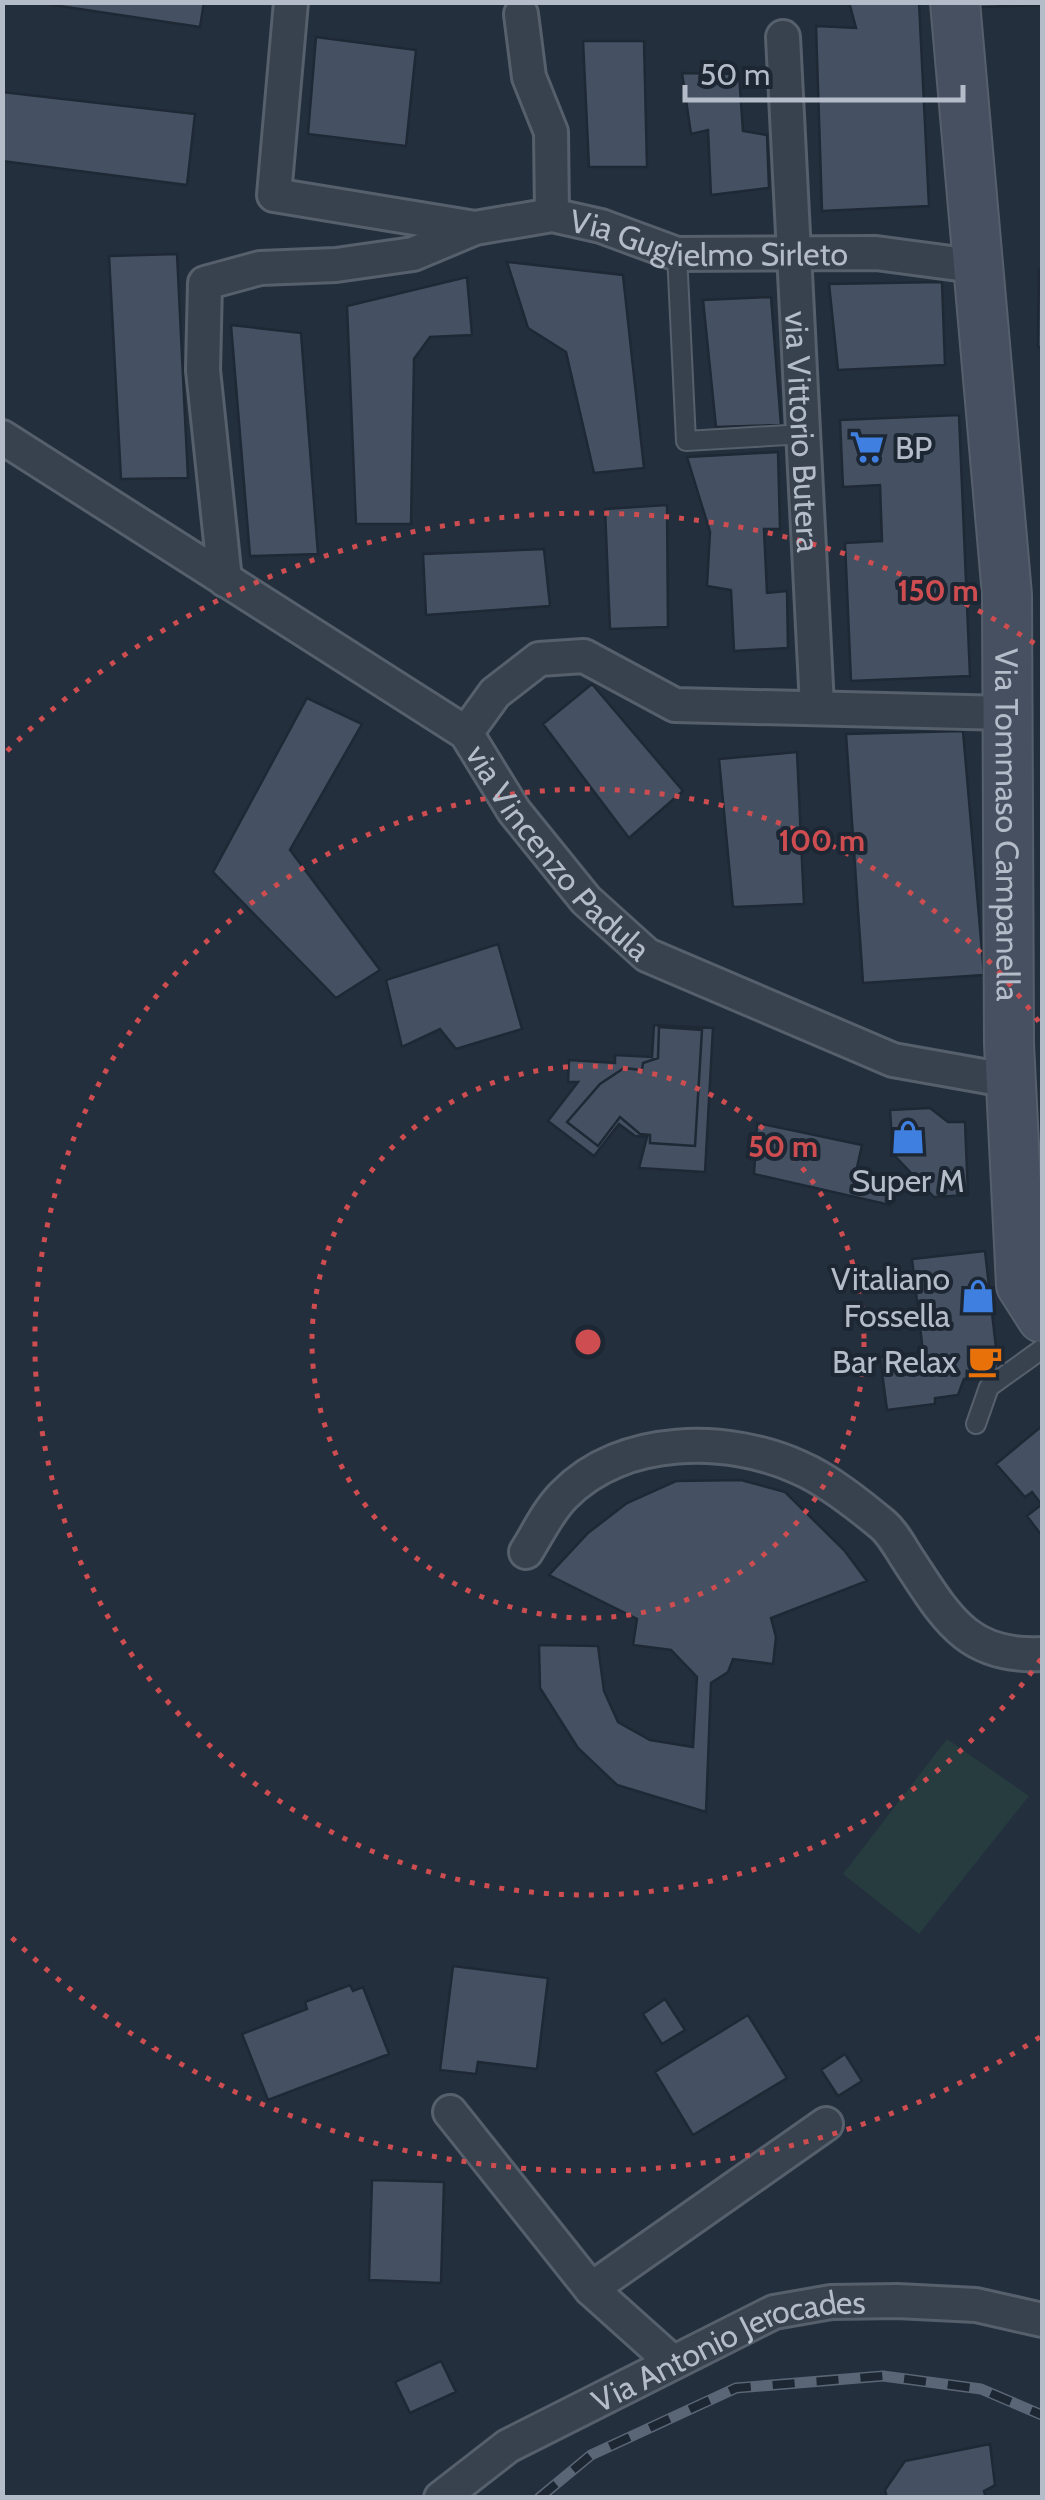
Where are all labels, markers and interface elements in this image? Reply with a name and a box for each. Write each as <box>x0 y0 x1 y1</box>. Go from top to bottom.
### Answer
scale bar <box>685 40 962 102</box>
text: 50 m <box>700 56 770 93</box>
street label: Via Guglielmo Sirleto <box>566 200 848 274</box>
street label: via Vittorio Butera <box>777 310 829 554</box>
supermarket icon: BP <box>848 428 886 466</box>
place label: BP <box>895 428 932 467</box>
text: 150 m <box>897 572 979 609</box>
street label: Via Tommaso Campanella <box>988 648 1028 1002</box>
street label: via Vincenzo Padula <box>458 737 659 969</box>
text: 100 m <box>779 822 865 859</box>
shop icon: Super M <box>889 1118 927 1156</box>
text: 50 m <box>748 1128 818 1165</box>
place label: Super M <box>852 1161 964 1200</box>
place label: Vitaliano Fossella <box>831 1259 951 1335</box>
shop icon: Vitaliano Fossella <box>959 1277 997 1315</box>
centre of rings <box>570 1324 606 1360</box>
place label: Bar Relax <box>832 1342 957 1381</box>
cafe icon: Bar Relax <box>966 1342 1004 1380</box>
street label: Via Antonio Jerocades <box>585 2282 866 2420</box>

